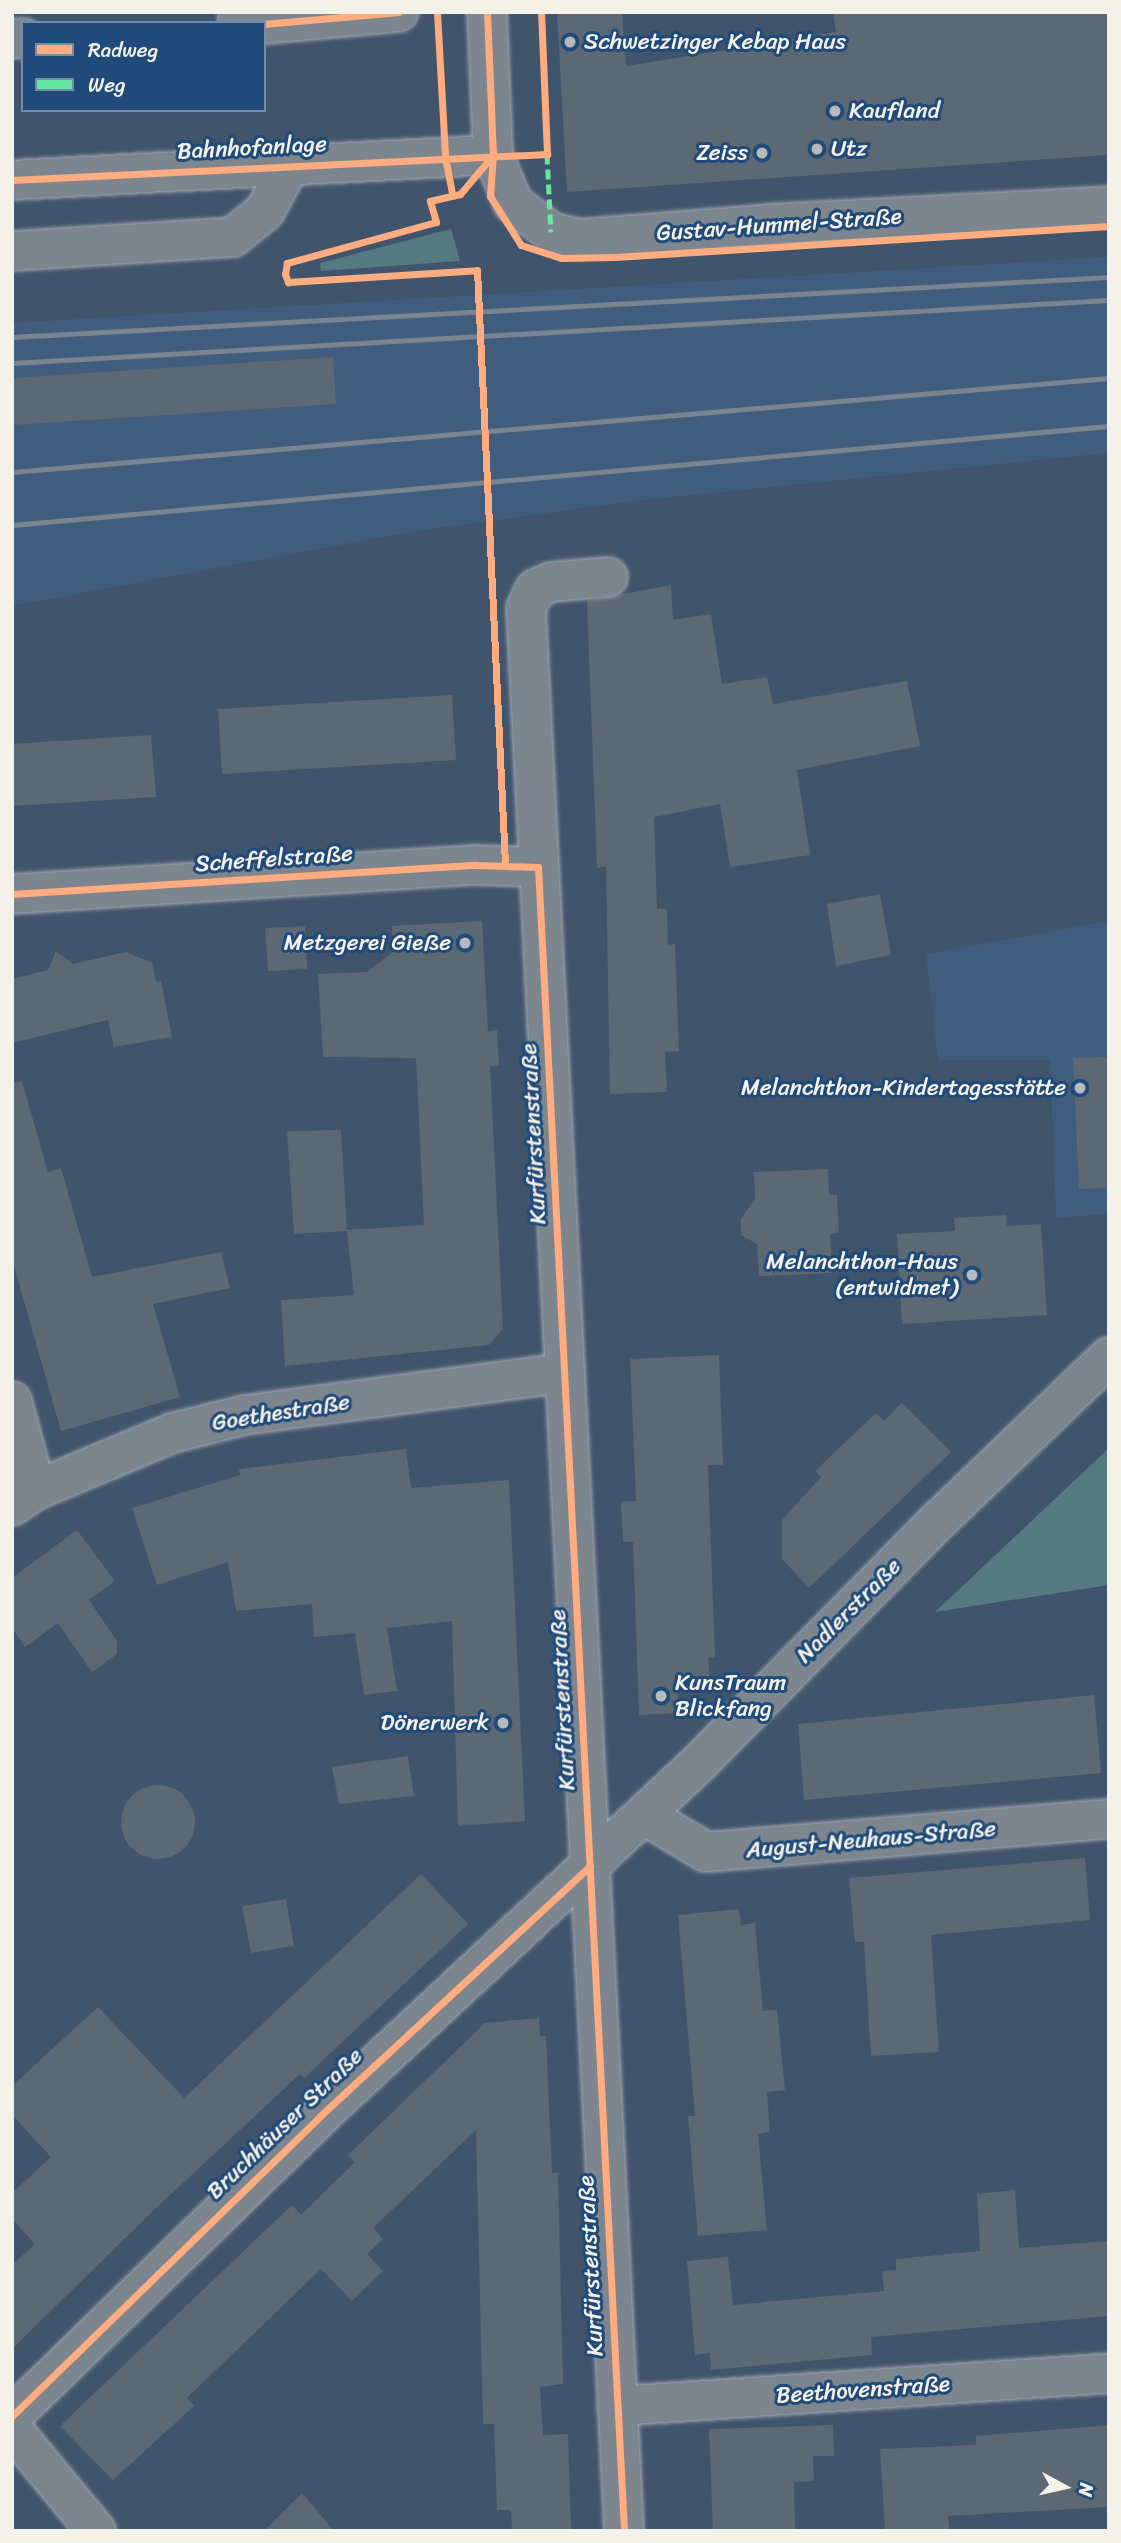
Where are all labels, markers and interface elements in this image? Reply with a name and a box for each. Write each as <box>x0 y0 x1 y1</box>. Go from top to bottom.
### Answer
legend <box>21 21 266 112</box>
place label: Schwetzinger Kebap Haus <box>584 28 846 56</box>
text: Radweg <box>88 31 158 69</box>
marker: Schwetzinger Kebap Haus <box>562 34 578 50</box>
text: Weg <box>88 66 126 104</box>
place label: Kaufland <box>849 97 940 125</box>
marker: Kaufland <box>827 103 843 119</box>
street label: Bahnhofanlage <box>176 130 328 166</box>
place label: Utz <box>831 135 867 163</box>
place label: Zeiss <box>696 139 748 167</box>
marker: Utz <box>809 141 825 157</box>
marker: Zeiss <box>754 145 770 161</box>
street label: Gustav-Hummel-Straße <box>656 203 902 247</box>
street label: Scheffelstraße <box>194 840 354 878</box>
place label: Metzgerei Gieße <box>284 929 451 957</box>
marker: Metzgerei Gieße <box>457 935 473 951</box>
street label: Kurfürstenstraße <box>515 1043 553 1225</box>
place label: Melanchthon-Kindertagesstätte <box>741 1074 1066 1102</box>
marker: Melanchthon-Kindertagesstätte <box>1072 1080 1088 1096</box>
place label: Melanchthon-Haus (entwidmet) <box>766 1248 958 1302</box>
marker: Melanchthon-Haus (entwidmet) <box>964 1267 980 1283</box>
street label: Goethestraße <box>210 1388 352 1438</box>
street label: Nadlerstraße <box>791 1553 907 1669</box>
street label: Kurfürstenstraße <box>544 1609 582 1791</box>
place label: KunsTraum Blickfang <box>675 1669 786 1723</box>
marker: KunsTraum Blickfang <box>653 1688 669 1704</box>
place label: Dönerwerk <box>381 1709 489 1737</box>
marker: Dönerwerk <box>495 1715 511 1731</box>
street label: August-Neuhaus-Straße <box>745 1815 997 1865</box>
street label: Bruchhäuser Straße <box>201 2043 369 2205</box>
street label: Kurfürstenstraße <box>572 2175 610 2357</box>
street label: Beethovenstraße <box>775 2370 951 2410</box>
north arrow <box>1030 2452 1100 2522</box>
text: N <box>1069 2481 1104 2499</box>

